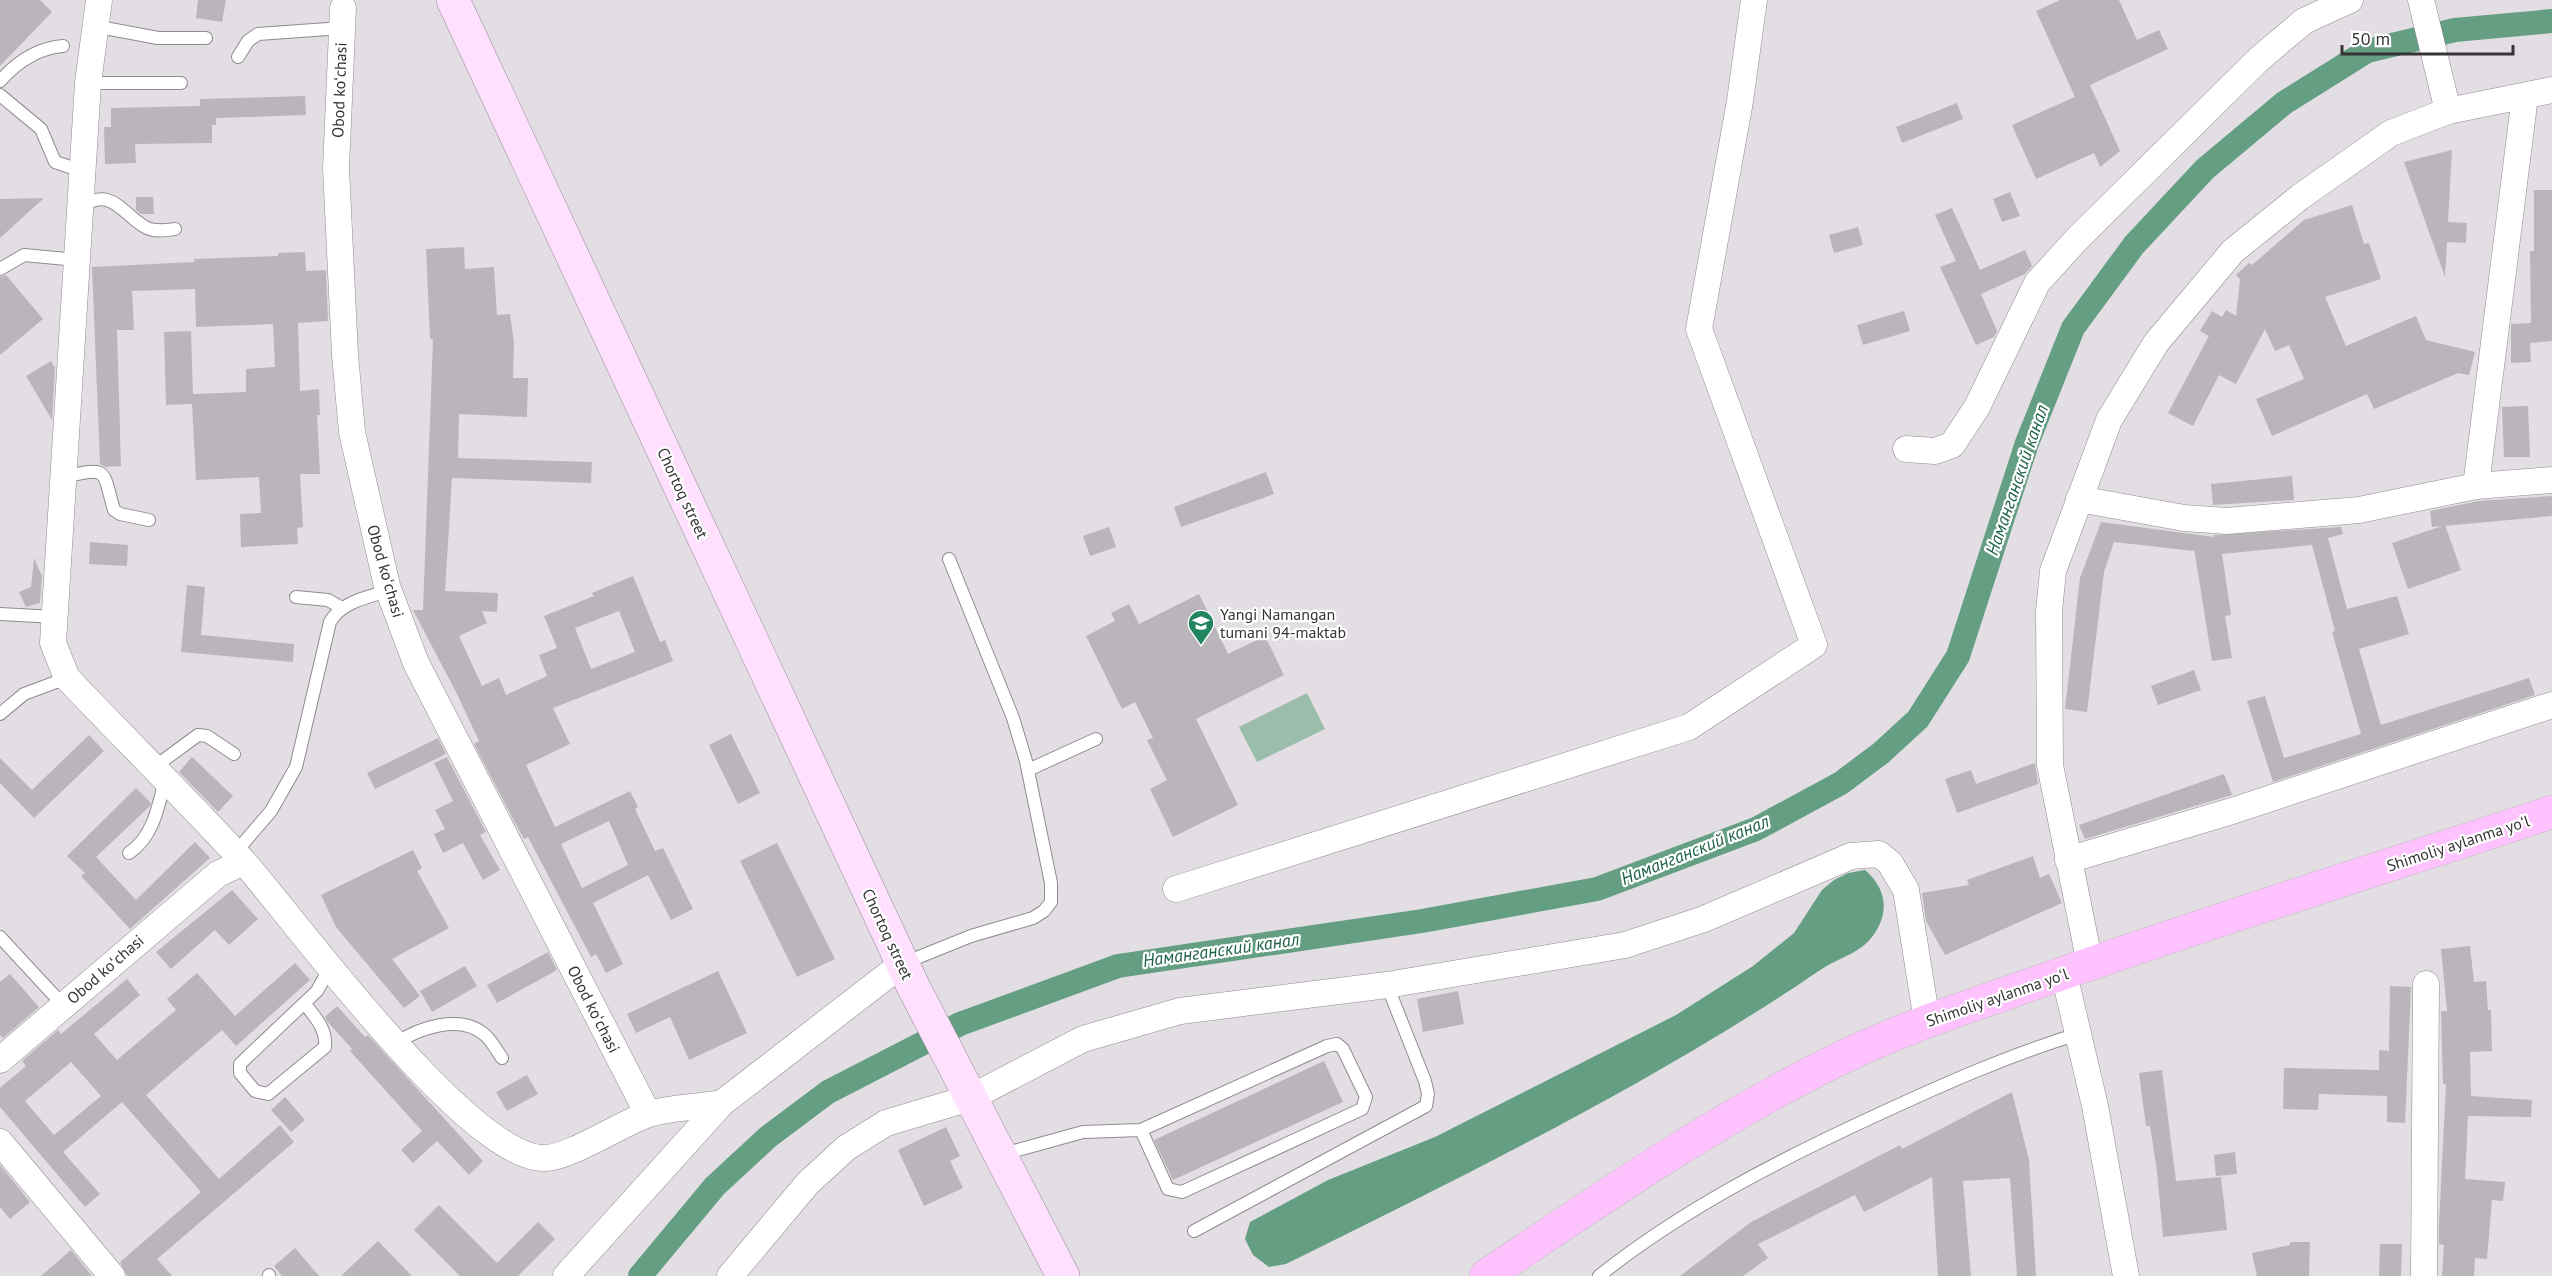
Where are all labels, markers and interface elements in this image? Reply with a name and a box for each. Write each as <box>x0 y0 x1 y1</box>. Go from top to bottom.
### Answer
scale bar <box>2342 18 2513 56</box>
text: 50 m <box>2351 27 2390 50</box>
street label: Obod koʻchasi <box>327 42 351 138</box>
water label: Наманганский канал <box>1980 401 2053 558</box>
street label: Chortoq street <box>653 444 713 542</box>
street label: Obod koʻchasi <box>363 522 409 620</box>
place label: Yangi Namangan tumani 94-maktab <box>1220 604 1346 642</box>
school or university icon: Yangi Namangan tumani 94-maktab <box>1186 608 1216 646</box>
water label: Наманганский канал <box>1617 809 1772 890</box>
street label: Shimoliy aylanma yoʻl <box>2384 810 2532 876</box>
street label: Chortoq street <box>858 885 918 983</box>
water label: Наманганский канал <box>1141 927 1301 972</box>
street label: Obod koʻchasi <box>62 930 148 1008</box>
street label: Obod koʻchasi <box>563 962 625 1056</box>
street label: Shimoliy aylanma yoʻl <box>1923 963 2071 1031</box>

